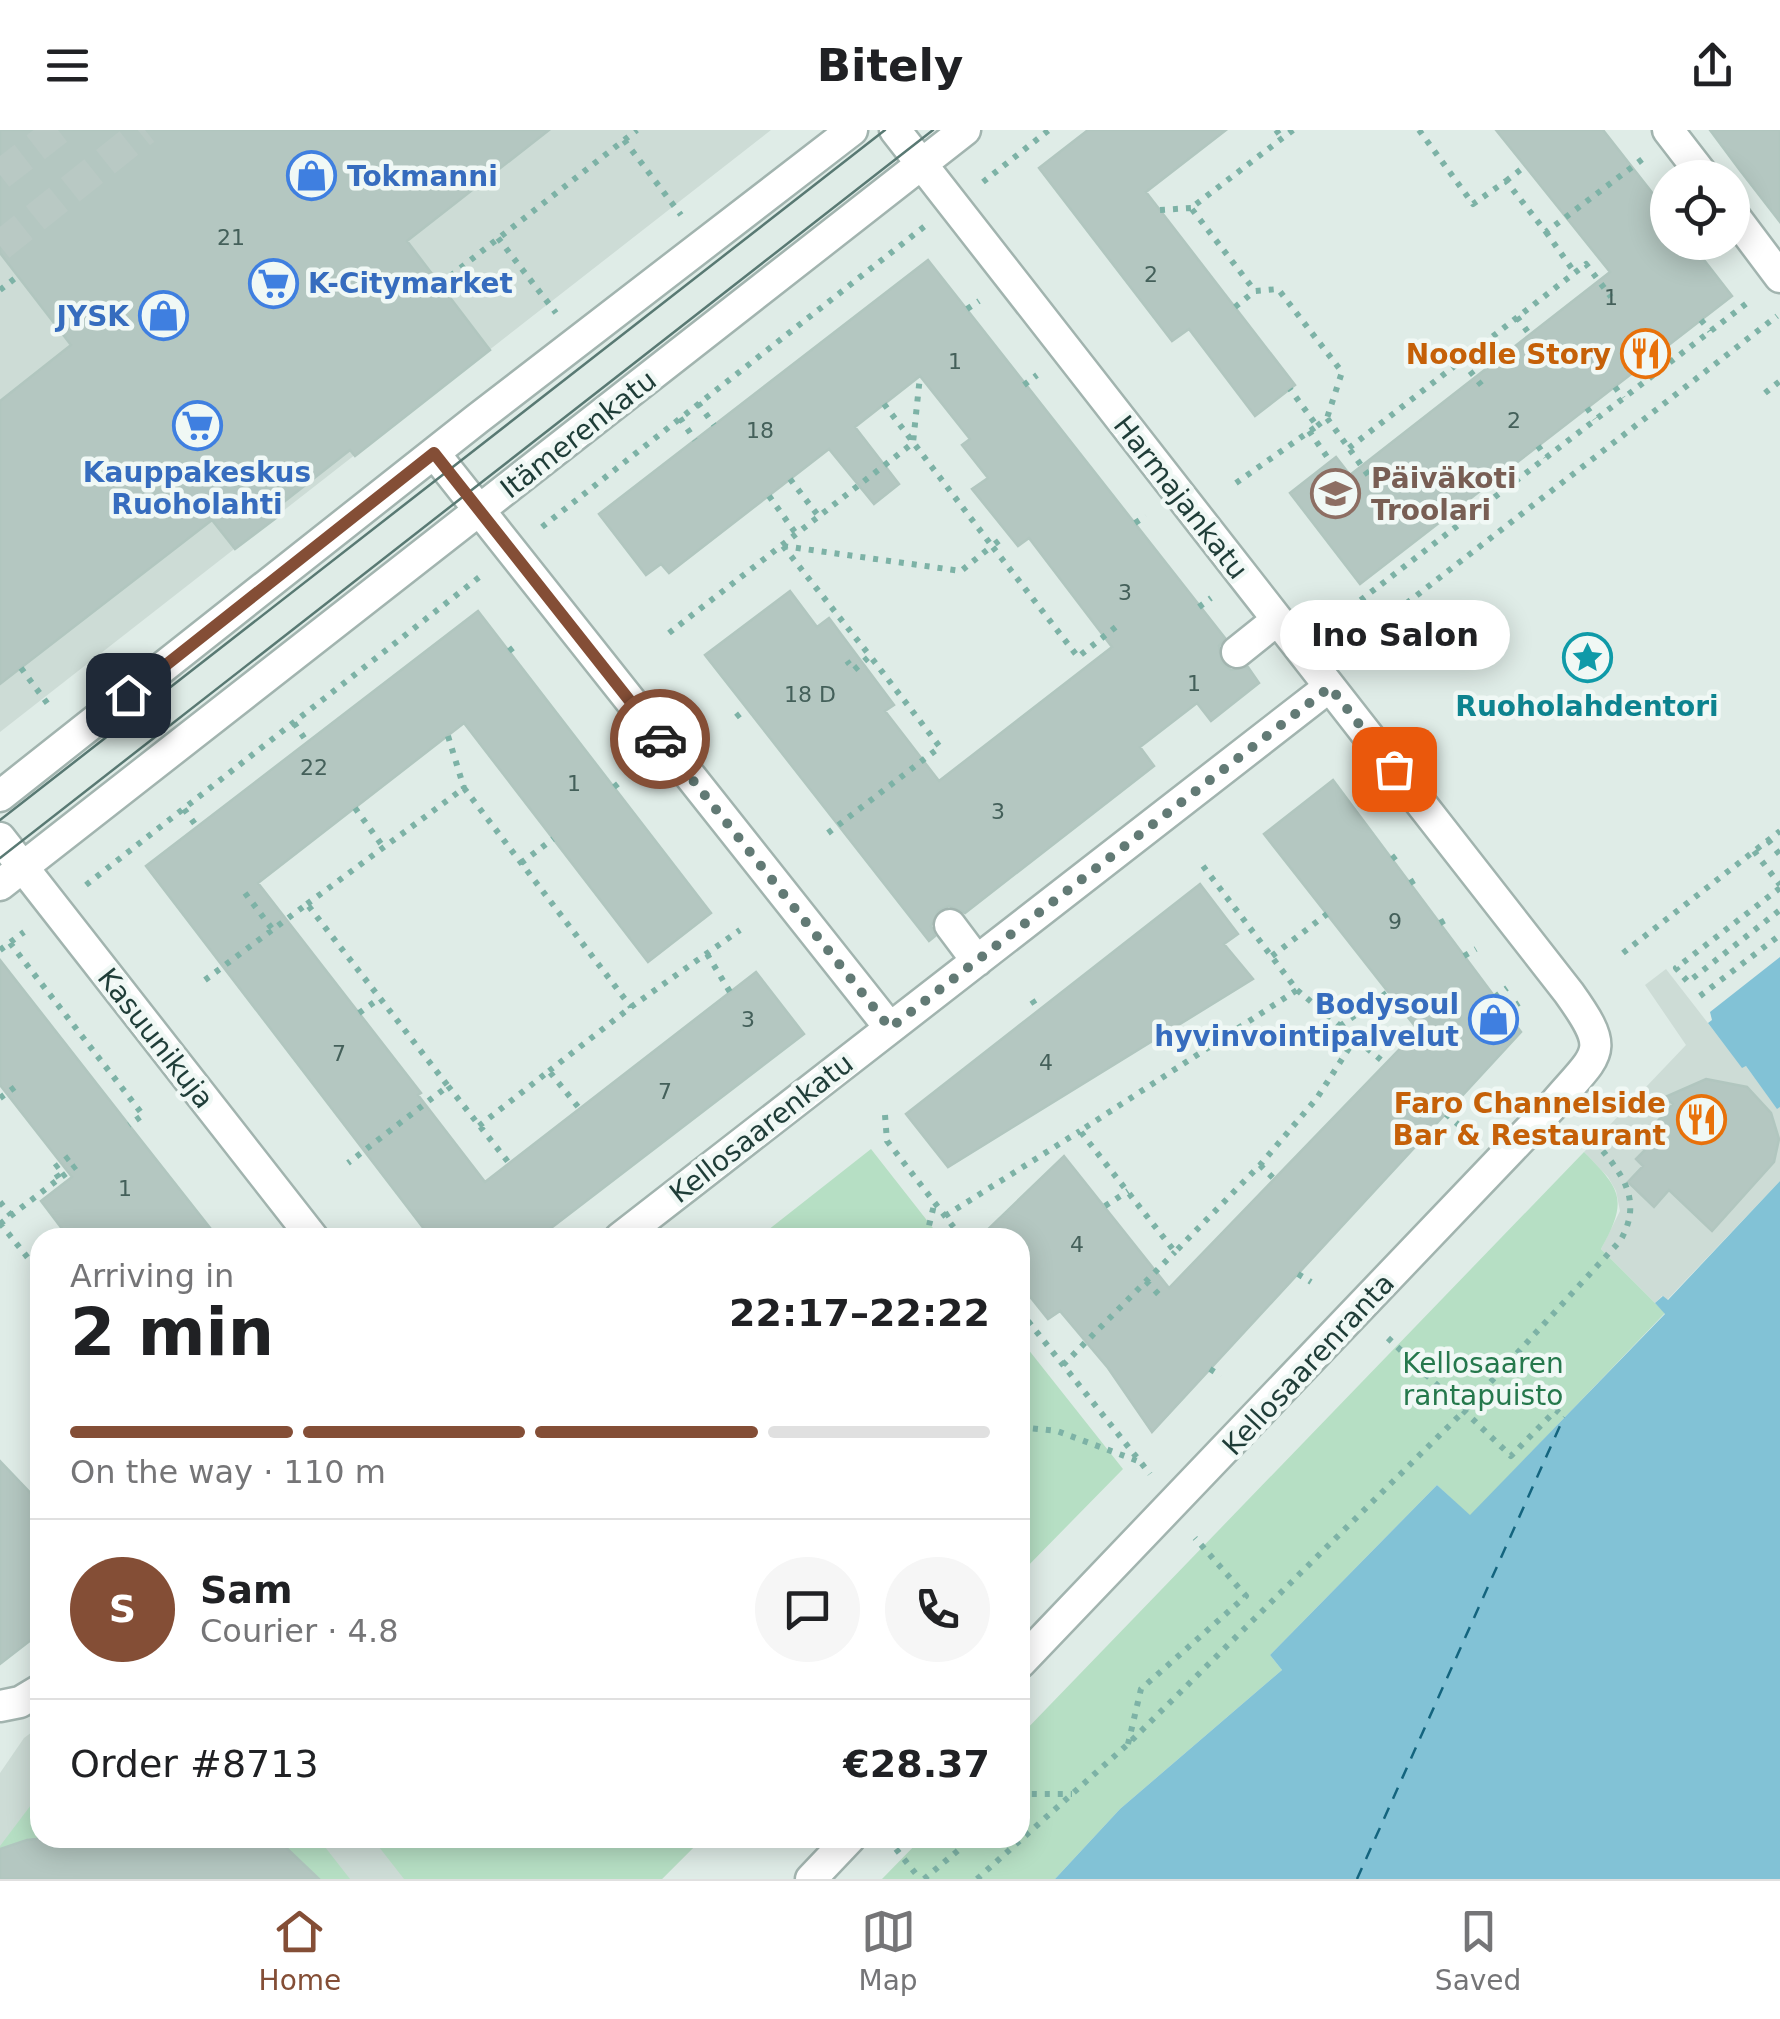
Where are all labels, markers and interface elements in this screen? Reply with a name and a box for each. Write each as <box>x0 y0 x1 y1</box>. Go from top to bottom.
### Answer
icon: menu <box>40 38 95 93</box>
icon: share <box>1685 38 1740 93</box>
text: Bitely <box>817 39 963 92</box>
shop icon: Tokmanni <box>286 150 338 202</box>
place label: Tokmanni <box>347 160 498 193</box>
map controls <box>1650 160 1750 260</box>
button: locate <box>1650 160 1750 260</box>
house number: 21 <box>217 225 245 250</box>
supermarket icon: K-Citymarket <box>247 257 299 309</box>
house number: 2 <box>1144 262 1158 287</box>
place label: K-Citymarket <box>308 267 513 300</box>
house number: 1 <box>1604 285 1618 310</box>
shop icon: JYSK <box>138 290 190 342</box>
place label: JYSK <box>54 300 130 333</box>
restaurant icon: Noodle Story <box>1620 328 1672 380</box>
place label: Noodle Story <box>1406 338 1611 371</box>
house number: 1 <box>948 349 962 374</box>
street label: Itämerenkatu <box>494 363 663 505</box>
supermarket icon: Kauppakeskus Ruoholahti <box>171 399 223 451</box>
house number: 2 <box>1507 408 1521 433</box>
street label: Harmajankatu <box>1107 409 1255 585</box>
house number: 18 <box>746 418 774 443</box>
place label: Kauppakeskus Ruoholahti <box>83 456 311 521</box>
place label: Päiväkoti Troolari <box>1371 462 1517 527</box>
school or university icon: Päiväkoti Troolari <box>1310 468 1362 520</box>
house number: 3 <box>1118 580 1132 605</box>
callout: Ino Salon <box>1279 599 1509 669</box>
text: Ino Salon <box>1311 616 1479 654</box>
place icon: Ruoholahdentori <box>1561 632 1613 684</box>
pin <box>86 653 171 738</box>
icon: home <box>101 668 156 723</box>
house number: 1 <box>1187 671 1201 696</box>
house number: 18 D <box>784 682 836 707</box>
courier <box>610 689 710 789</box>
place label: Ruoholahdentori <box>1455 690 1719 723</box>
icon: car <box>633 712 688 767</box>
pin <box>1352 727 1437 812</box>
icon: bag <box>1367 742 1422 797</box>
house number: 22 <box>300 755 328 780</box>
house number: 1 <box>567 771 581 796</box>
house number: 3 <box>991 799 1005 824</box>
house number: 9 <box>1388 909 1402 934</box>
street label: Kasuunikuja <box>91 962 221 1115</box>
place label: Bodysoul hyvinvointipalvelut <box>1154 988 1459 1053</box>
shop icon: Bodysoul hyvinvointipalvelut <box>1468 994 1520 1046</box>
house number: 3 <box>741 1007 755 1032</box>
house number: 7 <box>332 1041 346 1066</box>
street label: Kellosaarenkatu <box>663 1047 859 1210</box>
house number: 4 <box>1039 1050 1053 1075</box>
house number: 7 <box>658 1079 672 1104</box>
place label: Faro Channelside Bar & Restaurant <box>1393 1087 1666 1152</box>
restaurant icon: Faro Channelside Bar & Restaurant <box>1675 1093 1727 1145</box>
house number: 1 <box>118 1176 132 1201</box>
house number: 4 <box>1070 1232 1084 1257</box>
text: Arriving in <box>70 1257 234 1295</box>
street label: Kellosaarenranta <box>1216 1267 1401 1462</box>
text: 22:17–22:22 <box>729 1291 990 1335</box>
text: 2 min <box>70 1295 274 1370</box>
park label: Kellosaaren rantapuisto <box>1402 1347 1564 1412</box>
text: On the way · 110 m <box>70 1453 386 1491</box>
button: chat <box>755 1557 860 1662</box>
button: phone <box>885 1557 990 1662</box>
text: Sam <box>200 1568 293 1612</box>
text: S <box>109 1587 136 1631</box>
text: Courier · 4.8 <box>200 1612 399 1650</box>
text: Order #8713 <box>70 1742 319 1786</box>
text: €28.37 <box>843 1742 990 1786</box>
tab: Home <box>259 1904 341 1997</box>
tab: Map <box>859 1904 918 1997</box>
tab: Saved <box>1435 1904 1521 1997</box>

